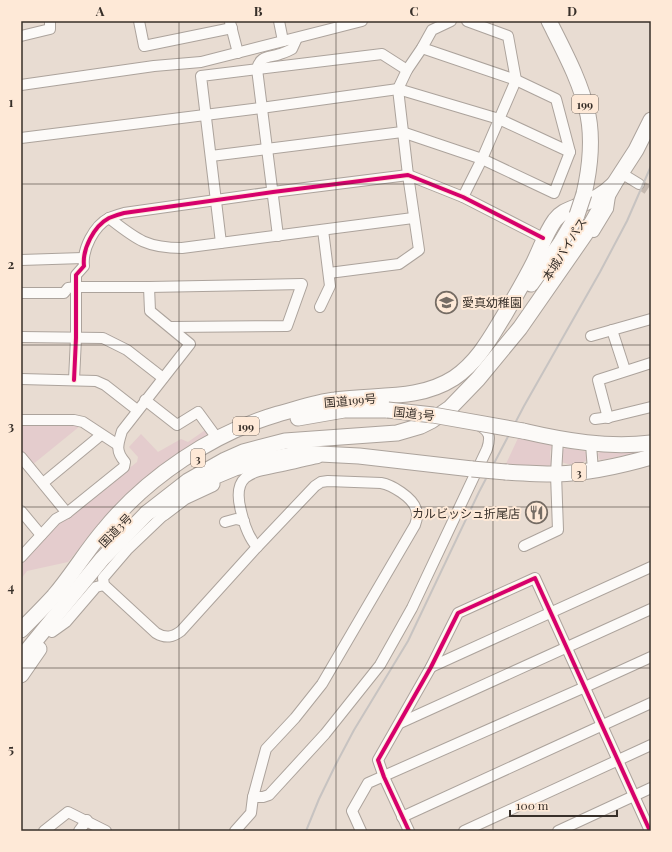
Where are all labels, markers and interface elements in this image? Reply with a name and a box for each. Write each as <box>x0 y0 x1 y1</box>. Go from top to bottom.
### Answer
text: A <box>95 2 105 19</box>
text: B <box>254 2 263 19</box>
text: C <box>409 2 419 19</box>
text: D <box>567 2 577 19</box>
text: 1 <box>9 93 14 110</box>
road number: 199 <box>572 95 598 113</box>
street label: 本城バイパス <box>538 214 590 284</box>
text: 2 <box>8 255 15 272</box>
school or university icon: 愛真幼稚園 <box>434 289 460 315</box>
place label: 愛真幼稚園 <box>462 294 522 310</box>
street label: 国道199号 <box>323 390 377 410</box>
street label: 国道3号 <box>393 403 435 423</box>
text: 3 <box>8 417 14 434</box>
road number: 199 <box>233 417 259 435</box>
road number: 3 <box>191 449 205 467</box>
road number: 3 <box>572 463 586 481</box>
restaurant icon: カルビッシュ折尾店 <box>523 500 549 526</box>
place label: カルビッシュ折尾店 <box>412 505 520 521</box>
street label: 国道3号 <box>95 510 135 550</box>
text: 4 <box>8 578 15 595</box>
text: 5 <box>8 740 14 757</box>
scale bar <box>510 792 617 818</box>
text: 100 m <box>516 797 549 813</box>

